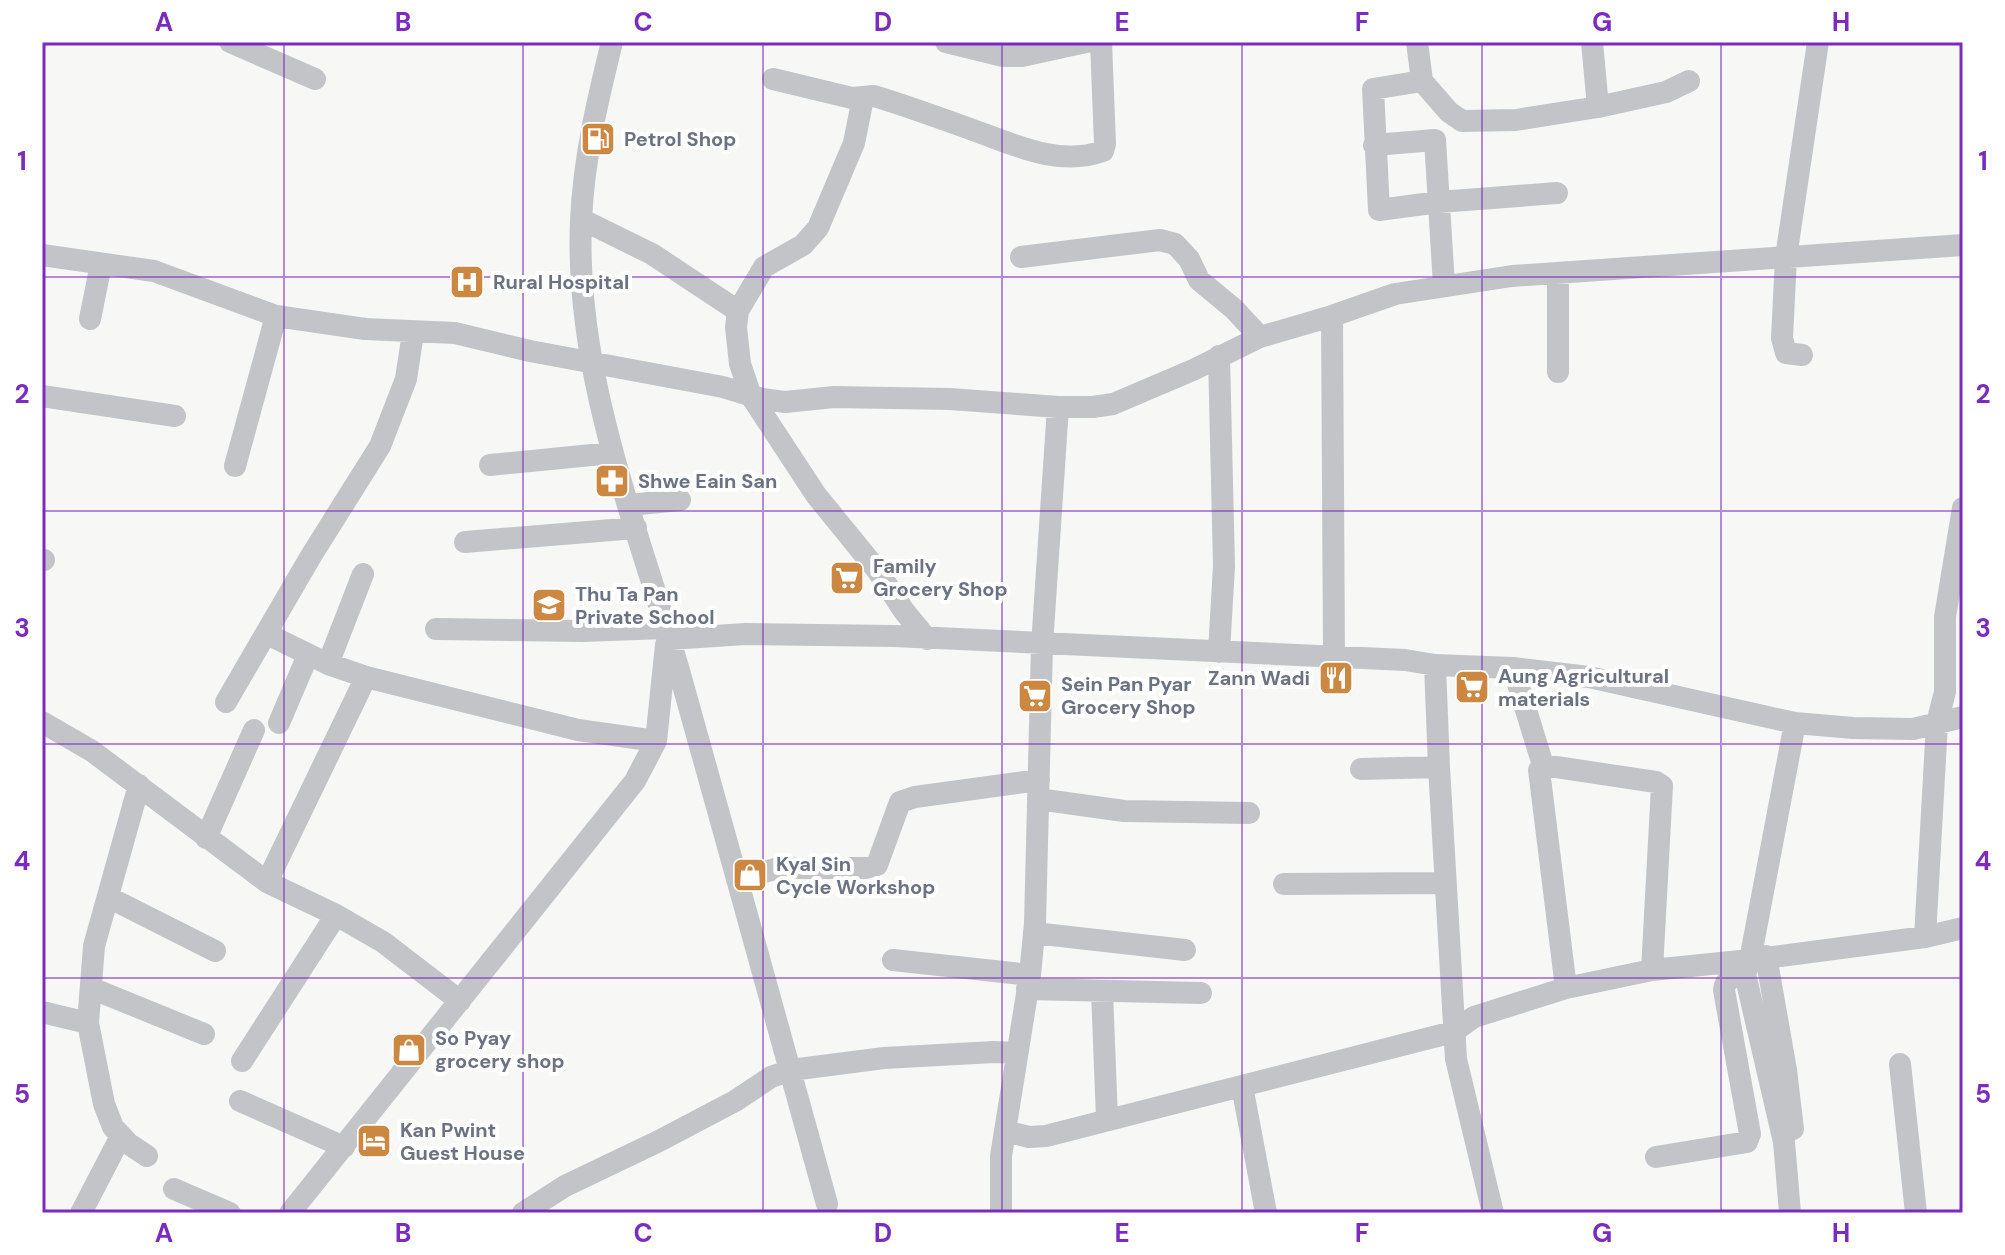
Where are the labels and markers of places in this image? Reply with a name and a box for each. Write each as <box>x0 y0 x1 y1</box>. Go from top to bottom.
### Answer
fuel station icon: Petrol Shop <box>579 120 617 158</box>
place label: Petrol Shop <box>624 126 736 152</box>
hospital icon: Rural Hospital <box>448 263 486 301</box>
place label: Rural Hospital <box>493 269 629 295</box>
pharmacy icon: Shwe Eain San <box>593 462 631 500</box>
place label: Shwe Eain San <box>638 468 777 494</box>
place label: Family Grocery Shop <box>873 553 1008 602</box>
supermarket icon: Family Grocery Shop <box>828 559 866 597</box>
place label: Thu Ta Pan Private School <box>575 581 715 630</box>
school or university icon: Thu Ta Pan Private School <box>530 586 568 624</box>
restaurant icon: Zann Wadi <box>1317 659 1355 697</box>
place label: Aung Agricultural materials <box>1498 663 1669 712</box>
place label: Zann Wadi <box>1208 665 1310 691</box>
supermarket icon: Aung Agricultural materials <box>1453 668 1491 706</box>
place label: Sein Pan Pyar Grocery Shop <box>1061 671 1196 720</box>
supermarket icon: Sein Pan Pyar Grocery Shop <box>1016 677 1054 715</box>
place label: Kyal Sin Cycle Workshop <box>776 851 935 900</box>
shop icon: Kyal Sin Cycle Workshop <box>731 856 769 894</box>
place label: So Pyay grocery shop <box>435 1025 565 1074</box>
shop icon: So Pyay grocery shop <box>390 1031 428 1069</box>
place label: Kan Pwint Guest House <box>400 1117 525 1166</box>
hotel icon: Kan Pwint Guest House <box>355 1122 393 1160</box>

